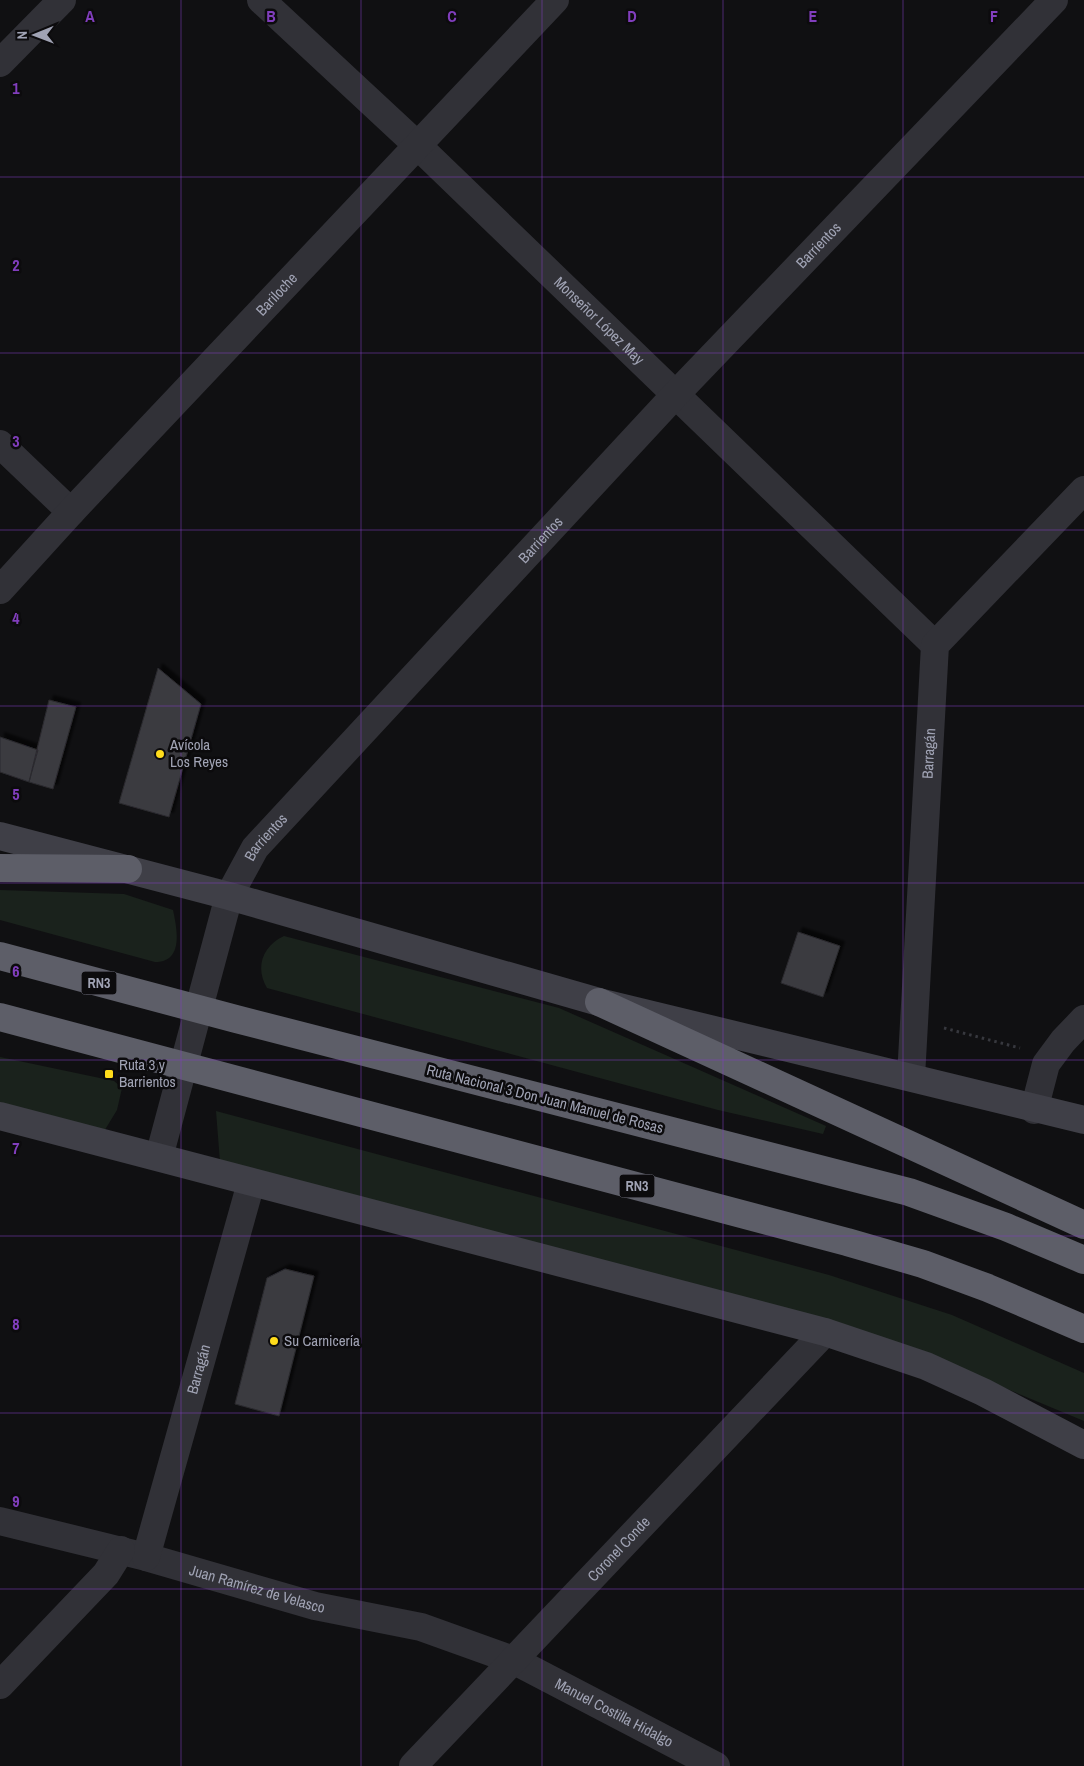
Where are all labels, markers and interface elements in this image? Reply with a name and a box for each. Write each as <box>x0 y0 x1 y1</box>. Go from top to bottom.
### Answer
text: A <box>85 5 95 27</box>
text: B <box>266 5 276 27</box>
text: C <box>447 5 457 27</box>
text: D <box>627 5 637 27</box>
text: E <box>809 5 818 27</box>
text: F <box>990 5 998 27</box>
north arrow <box>10 10 60 60</box>
text: N <box>13 31 31 40</box>
text: 1 <box>12 77 20 99</box>
street label: Barrientos <box>791 217 846 273</box>
text: 2 <box>12 254 20 276</box>
street label: Bariloche <box>251 268 302 320</box>
street label: Monseñor López May <box>550 272 650 370</box>
text: 3 <box>12 430 20 452</box>
street label: Barrientos <box>513 512 567 568</box>
text: 4 <box>12 607 20 629</box>
street label: Barragán <box>917 728 940 779</box>
place label: Avícola Los Reyes <box>169 734 228 772</box>
marker: Avícola Los Reyes <box>154 748 166 760</box>
text: 5 <box>12 783 20 805</box>
street label: Barrientos <box>239 809 292 864</box>
text: 6 <box>12 960 20 982</box>
road number: RN3 <box>82 971 116 994</box>
place label: Ruta 3 y Barrientos <box>119 1054 176 1092</box>
street label: Ruta Nacional 3 Don Juan Manuel de Rosas <box>424 1059 666 1138</box>
marker: Ruta 3 y Barrientos <box>103 1068 115 1080</box>
text: 7 <box>12 1137 20 1159</box>
road number: RN3 <box>620 1174 654 1198</box>
text: 8 <box>12 1313 20 1335</box>
place label: Su Carnicería <box>284 1330 360 1351</box>
marker: Su Carnicería <box>268 1335 280 1347</box>
street label: Barragán <box>181 1342 215 1396</box>
text: 9 <box>12 1490 20 1512</box>
street label: Coronel Conde <box>582 1511 655 1586</box>
street label: Juan Ramírez de Velasco <box>187 1559 327 1618</box>
street label: Manuel Costilla Hidalgo <box>551 1673 677 1752</box>

